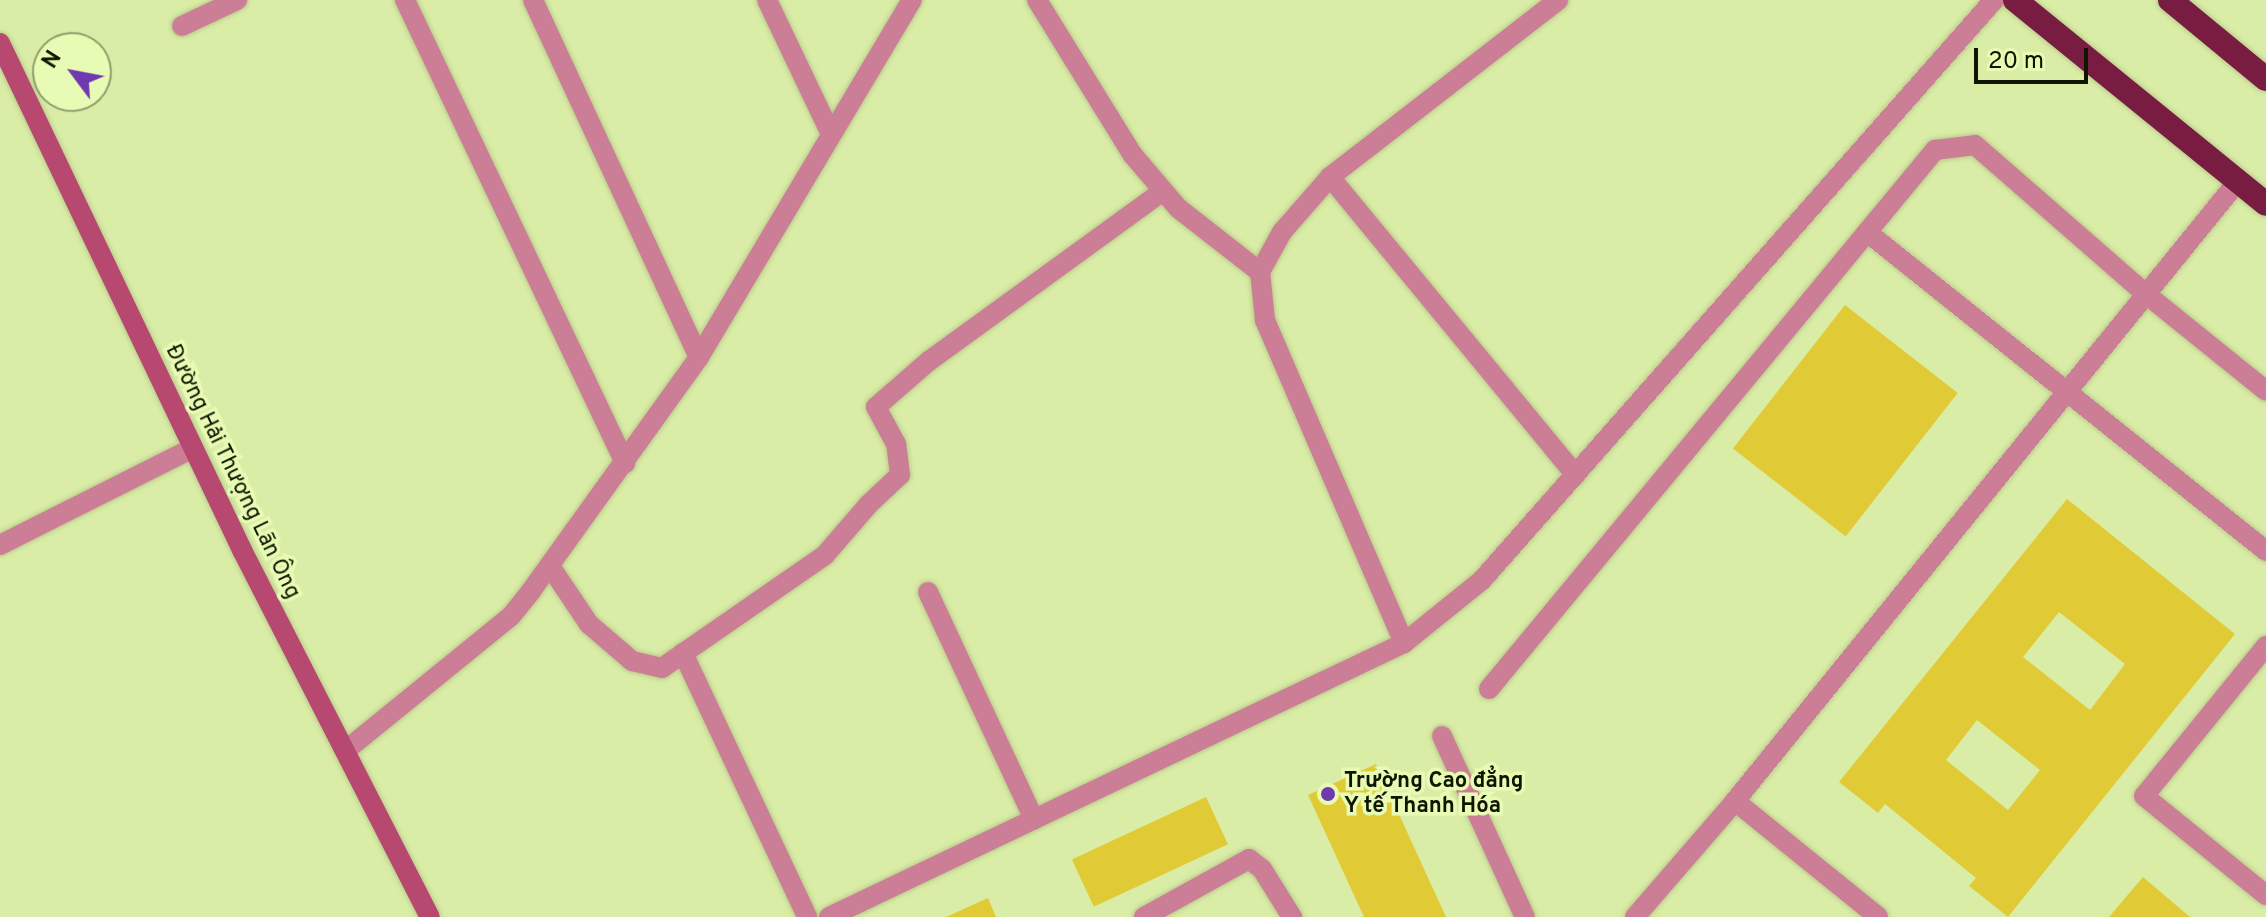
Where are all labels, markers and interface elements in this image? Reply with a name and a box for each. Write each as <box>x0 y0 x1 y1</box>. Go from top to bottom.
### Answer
north arrow <box>32 32 112 112</box>
scale bar <box>1978 32 2092 82</box>
text: N <box>37 46 69 74</box>
text: 20 m <box>1988 47 2044 77</box>
street label: Đường Hải Thượng Lãn Ông <box>159 340 305 604</box>
place label: Trường Cao đẳng Y tế Thanh Hóa <box>1344 768 1524 820</box>
marker: Trường Cao đẳng Y tế Thanh Hóa <box>1319 785 1337 803</box>

